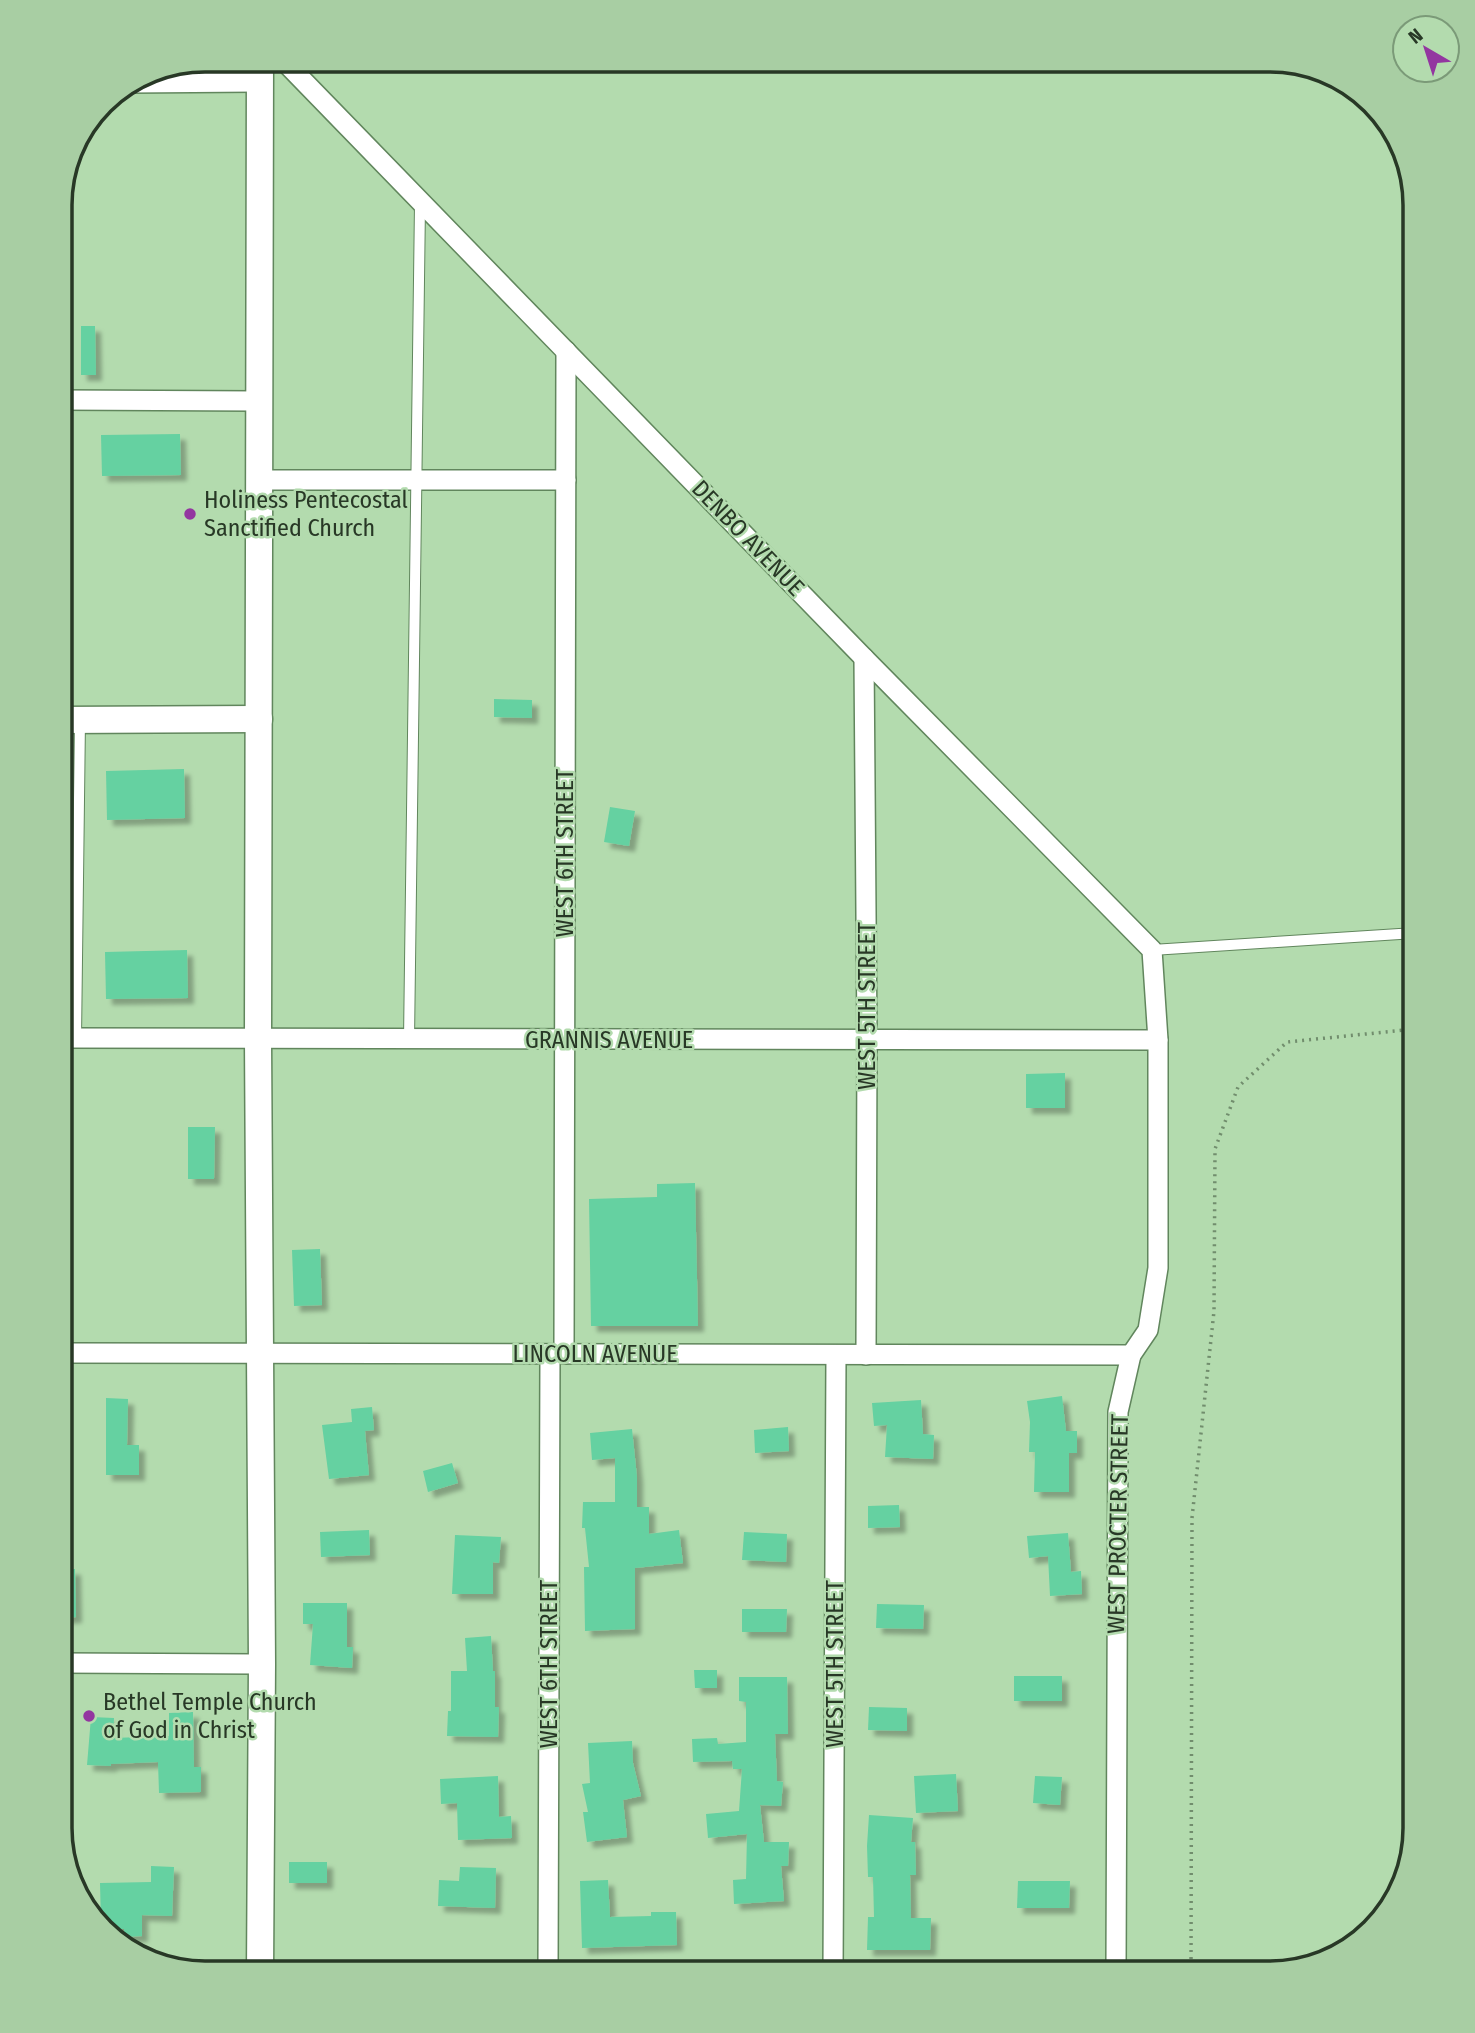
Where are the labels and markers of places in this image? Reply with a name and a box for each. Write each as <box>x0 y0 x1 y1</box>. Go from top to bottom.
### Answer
place label: Holiness Pentecostal Sanctified Church <box>204 486 408 542</box>
marker: Holiness Pentecostal Sanctified Church <box>182 506 198 522</box>
place label: Bethel Temple Church of God in Christ <box>103 1688 317 1744</box>
marker: Bethel Temple Church of God in Christ <box>81 1708 97 1724</box>

